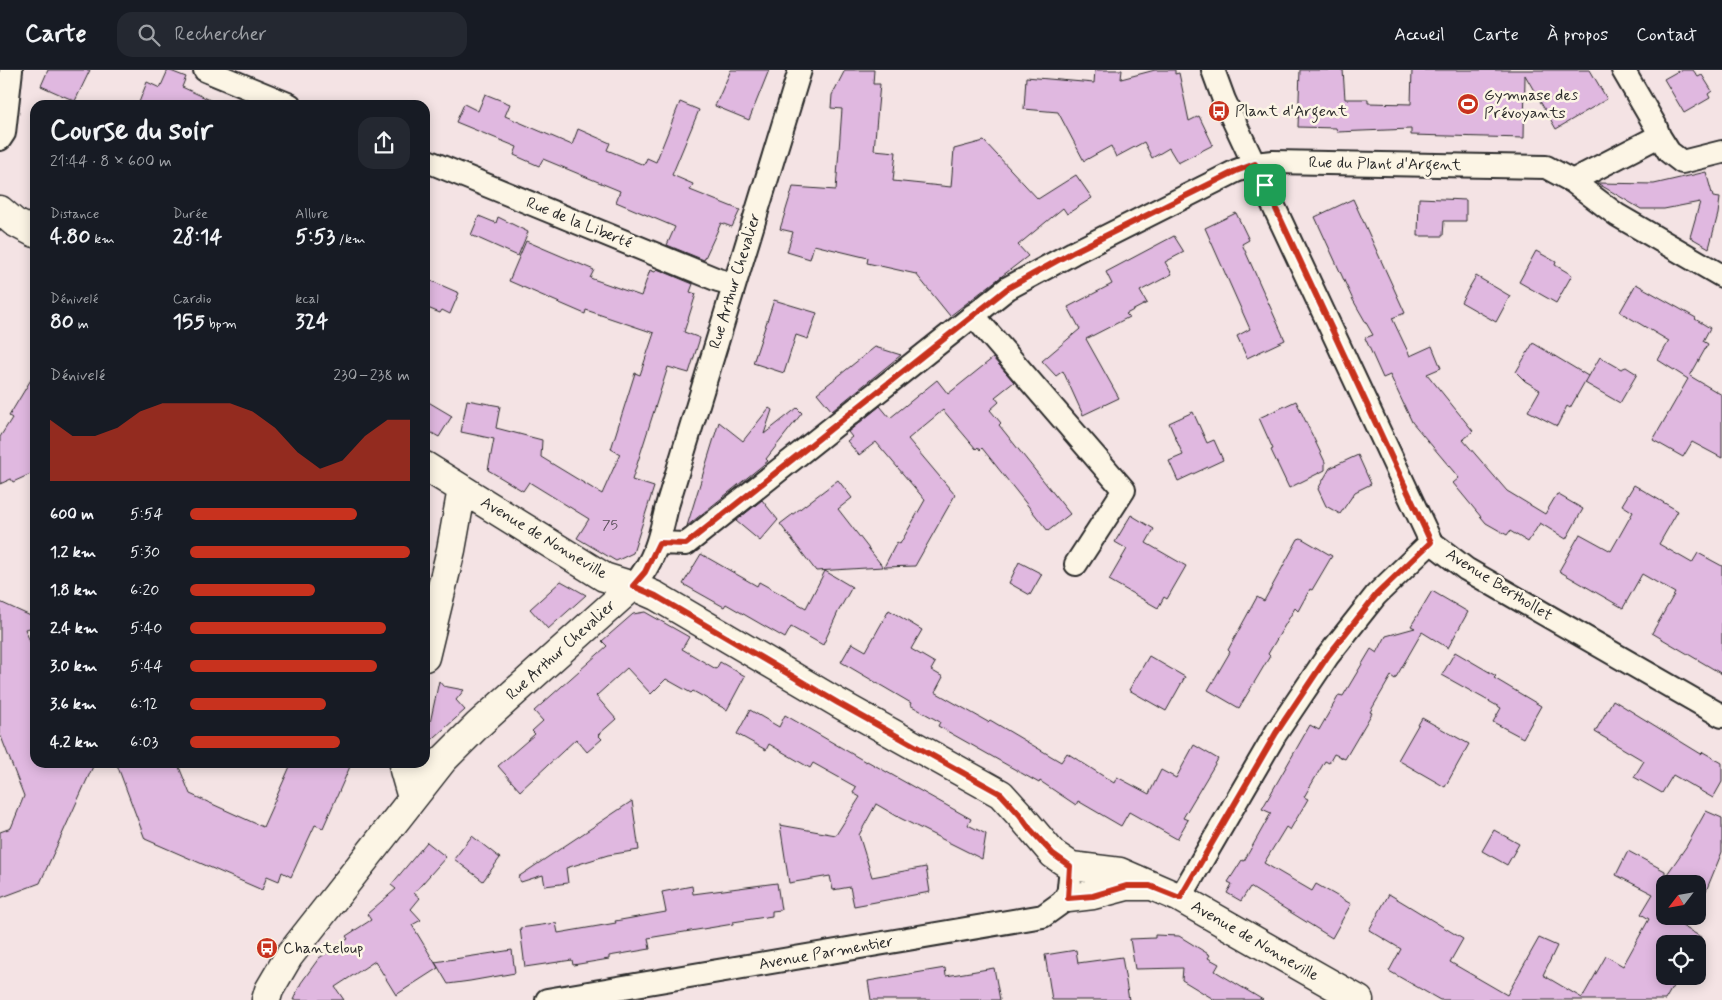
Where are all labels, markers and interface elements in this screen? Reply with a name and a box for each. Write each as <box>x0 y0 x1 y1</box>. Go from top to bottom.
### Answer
search box <box>117 12 467 57</box>
text: Carte <box>25 19 87 50</box>
icon: search <box>135 21 163 49</box>
text: Rechercher <box>175 22 267 47</box>
text: Accueil <box>1394 23 1445 47</box>
text: Carte <box>1473 23 1519 47</box>
text: À propos <box>1547 23 1608 47</box>
text: Contact <box>1636 23 1697 47</box>
place label: Gymnase des Prévoyants <box>1484 85 1578 124</box>
sports icon: Gymnase des Prévoyants <box>1456 92 1480 116</box>
bus stop icon: Plant d'Argent <box>1207 99 1231 123</box>
place label: Plant d'Argent <box>1235 101 1348 123</box>
text: Course du soir <box>50 113 213 150</box>
button: share <box>358 117 410 169</box>
text: 21:44 · 8 × 600 m <box>50 151 172 172</box>
street label: Rue du Plant d'Argent <box>1308 152 1462 177</box>
pin <box>1244 164 1286 206</box>
icon: arrive <box>1251 171 1279 199</box>
street label: Rue de la Liberté <box>523 192 635 254</box>
text: Distance <box>50 205 99 223</box>
text: Durée <box>173 205 208 223</box>
text: Allure <box>295 205 329 223</box>
street label: Rue Arthur Chevalier <box>704 210 766 351</box>
text: 4.80 <box>50 223 90 251</box>
text: 28:14 <box>173 223 222 251</box>
text: 5:53 <box>295 223 335 251</box>
text: km <box>90 230 115 248</box>
text: /km <box>335 230 365 248</box>
text: Dénivelé <box>50 290 98 308</box>
text: Cardio <box>173 290 211 308</box>
text: kcal <box>295 290 319 308</box>
text: 80 <box>50 308 74 336</box>
text: 155 <box>173 308 205 336</box>
text: 324 <box>295 308 328 336</box>
text: m <box>74 315 89 333</box>
text: bpm <box>205 315 237 333</box>
text: Dénivelé <box>50 365 105 386</box>
text: 230–238 m <box>333 365 410 386</box>
street label: Avenue de Nonneville <box>477 492 612 584</box>
text: 600 m <box>50 504 94 525</box>
text: 5:54 <box>130 504 163 525</box>
house number: 75 <box>602 516 618 534</box>
text: 1.2 km <box>50 542 96 563</box>
text: 5:30 <box>130 542 160 563</box>
street label: Avenue Berthollet <box>1442 544 1557 626</box>
text: 1.8 km <box>50 580 97 601</box>
text: 6:20 <box>130 580 159 601</box>
street label: Rue Arthur Chevalier <box>502 595 621 705</box>
text: 2.4 km <box>50 618 98 639</box>
text: 5:40 <box>130 618 162 639</box>
text: 3.0 km <box>50 656 97 677</box>
text: 5:44 <box>130 656 163 677</box>
text: 3.6 km <box>50 694 96 715</box>
text: 6:12 <box>130 694 158 715</box>
text: 4.2 km <box>50 732 98 753</box>
text: 6:03 <box>130 732 158 753</box>
north arrow <box>1656 875 1706 925</box>
map controls <box>1656 875 1706 985</box>
street label: Avenue de Nonneville <box>1187 896 1323 986</box>
street label: Avenue Parmentier <box>757 931 895 975</box>
button: locate <box>1656 935 1706 985</box>
bus stop icon: Chanteloup <box>255 936 279 960</box>
place label: Chanteloup <box>283 938 363 959</box>

